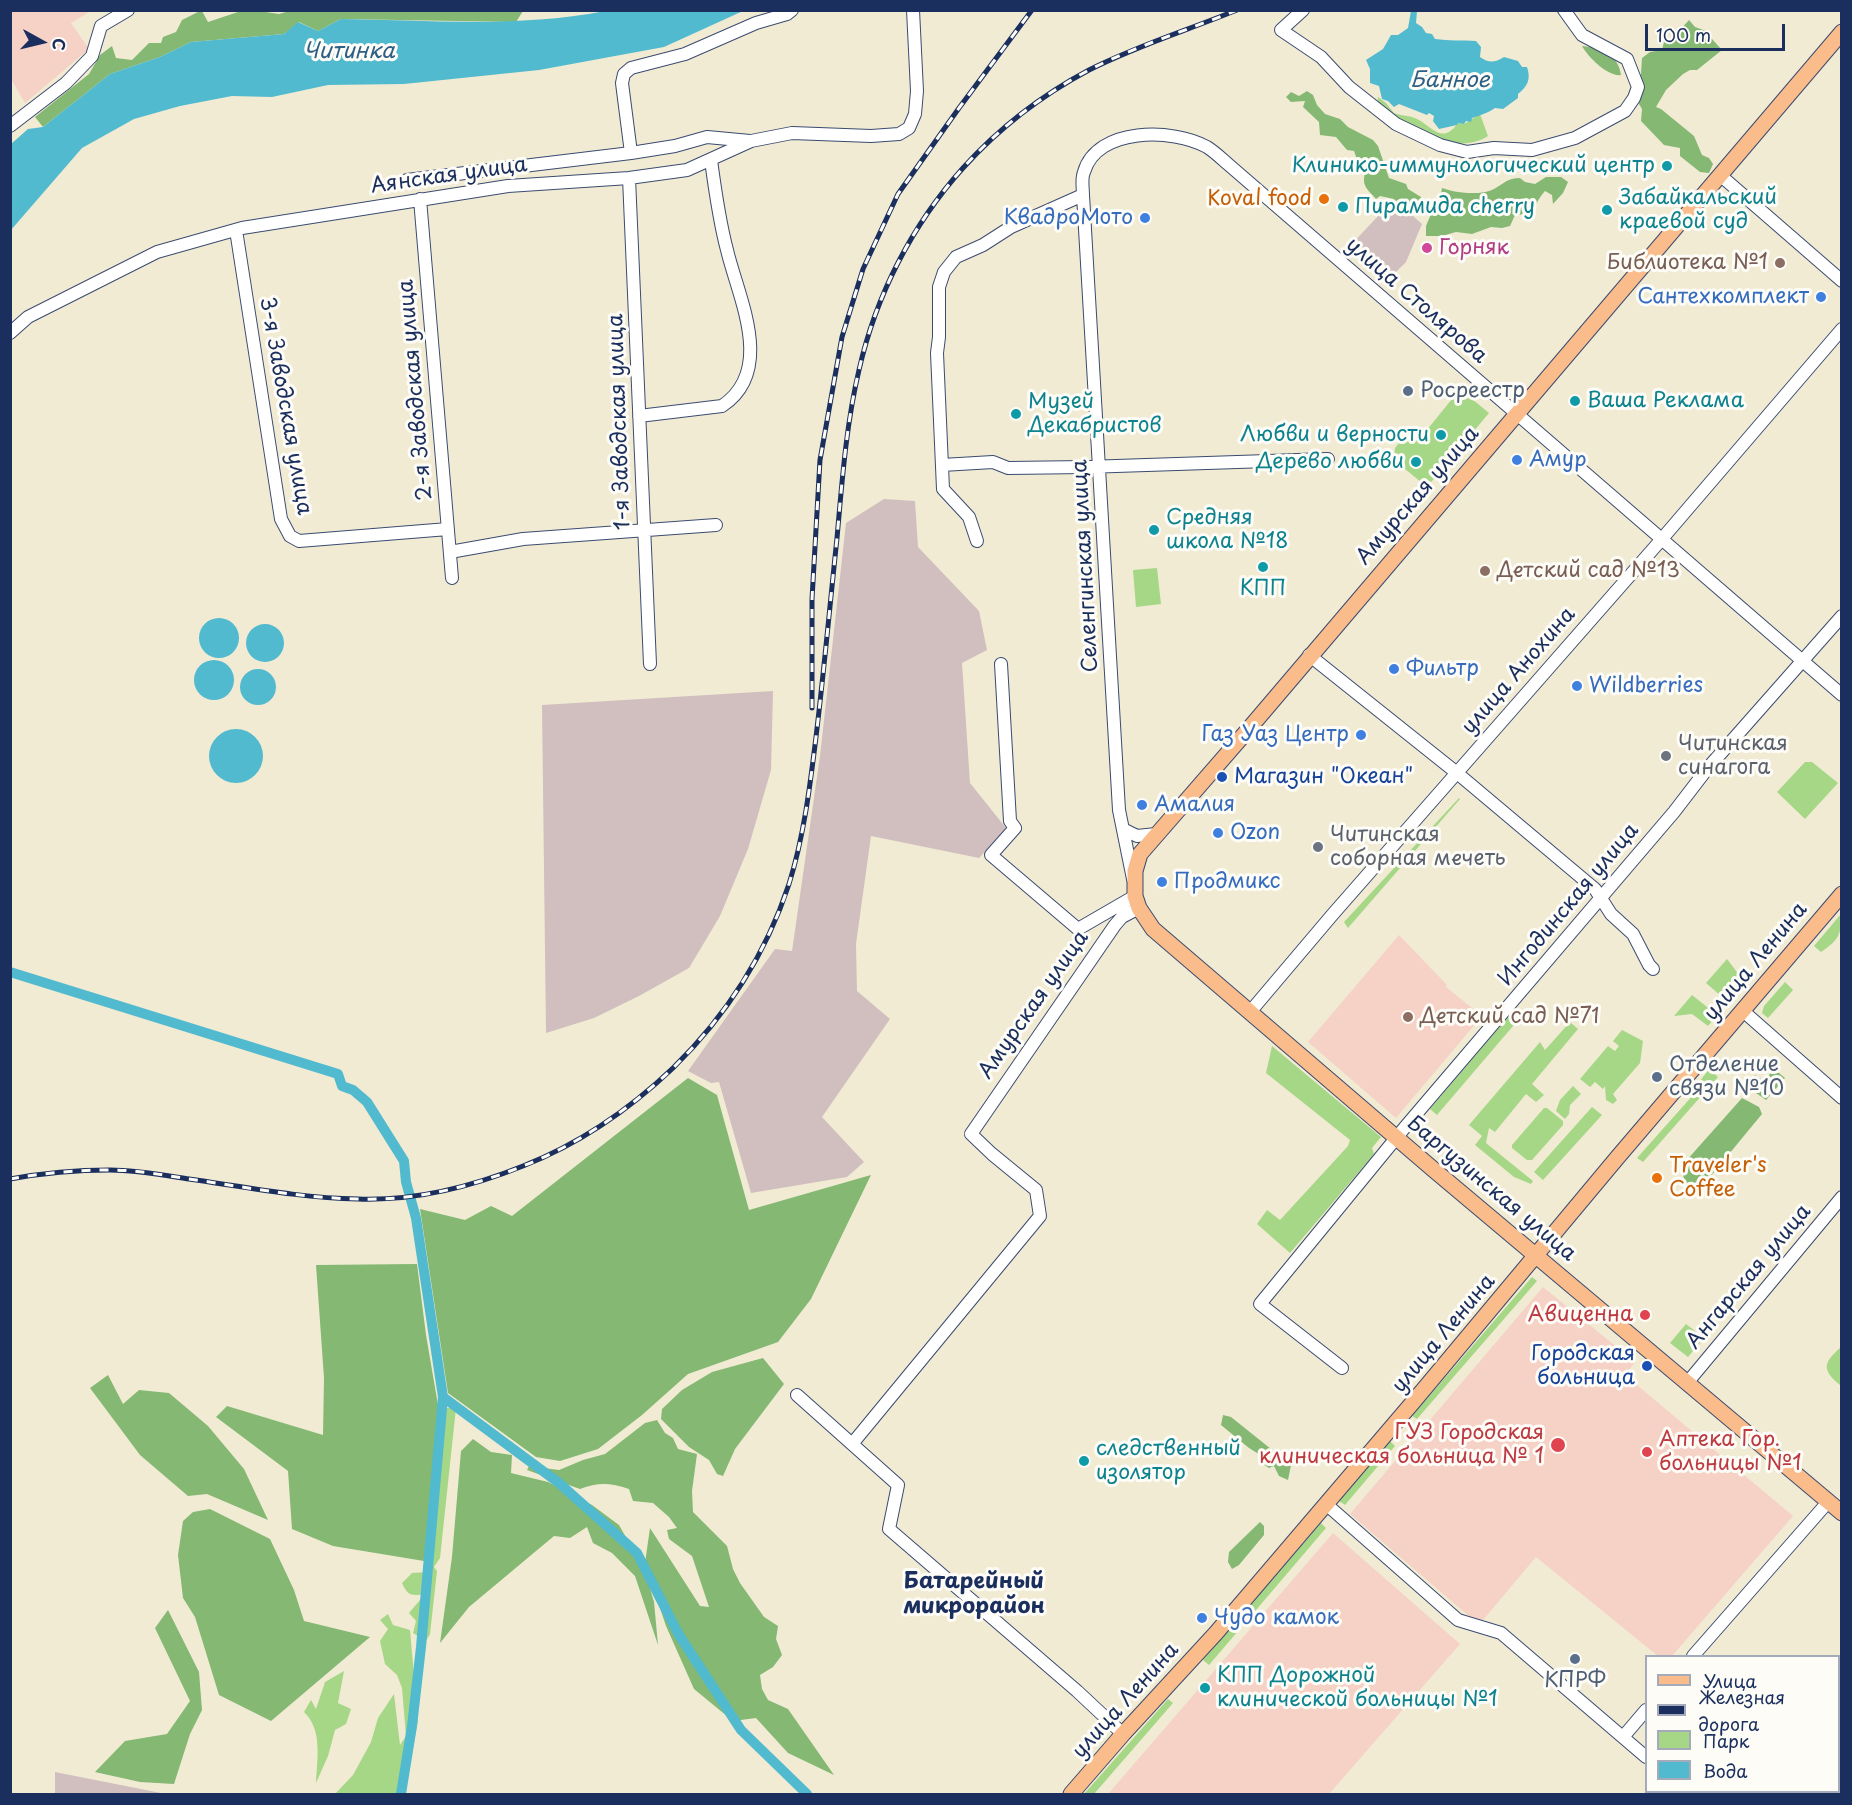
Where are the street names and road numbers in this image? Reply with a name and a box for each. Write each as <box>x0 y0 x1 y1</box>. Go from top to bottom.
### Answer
street label: Аянская улица <box>369 153 529 199</box>
street label: улица Столярова <box>1340 233 1492 369</box>
street label: 2-я Заводская улица <box>394 278 438 502</box>
street label: 3-я Заводская улица <box>253 295 317 517</box>
street label: 1-я Заводская улица <box>604 313 636 531</box>
street label: Амурская улица <box>1351 422 1485 570</box>
street label: Селенгинская улица <box>1068 459 1104 673</box>
street label: улица Анохина <box>1457 602 1581 740</box>
street label: Ингодинская улица <box>1494 819 1644 991</box>
street label: улица Ленина <box>1699 898 1813 1026</box>
street label: Амурская улица <box>974 926 1094 1084</box>
street label: Баргузинская улица <box>1401 1111 1581 1267</box>
street label: Ангарская улица <box>1681 1200 1817 1354</box>
street label: улица Ленина <box>1387 1270 1501 1398</box>
street label: улица Ленина <box>1067 1638 1185 1764</box>

